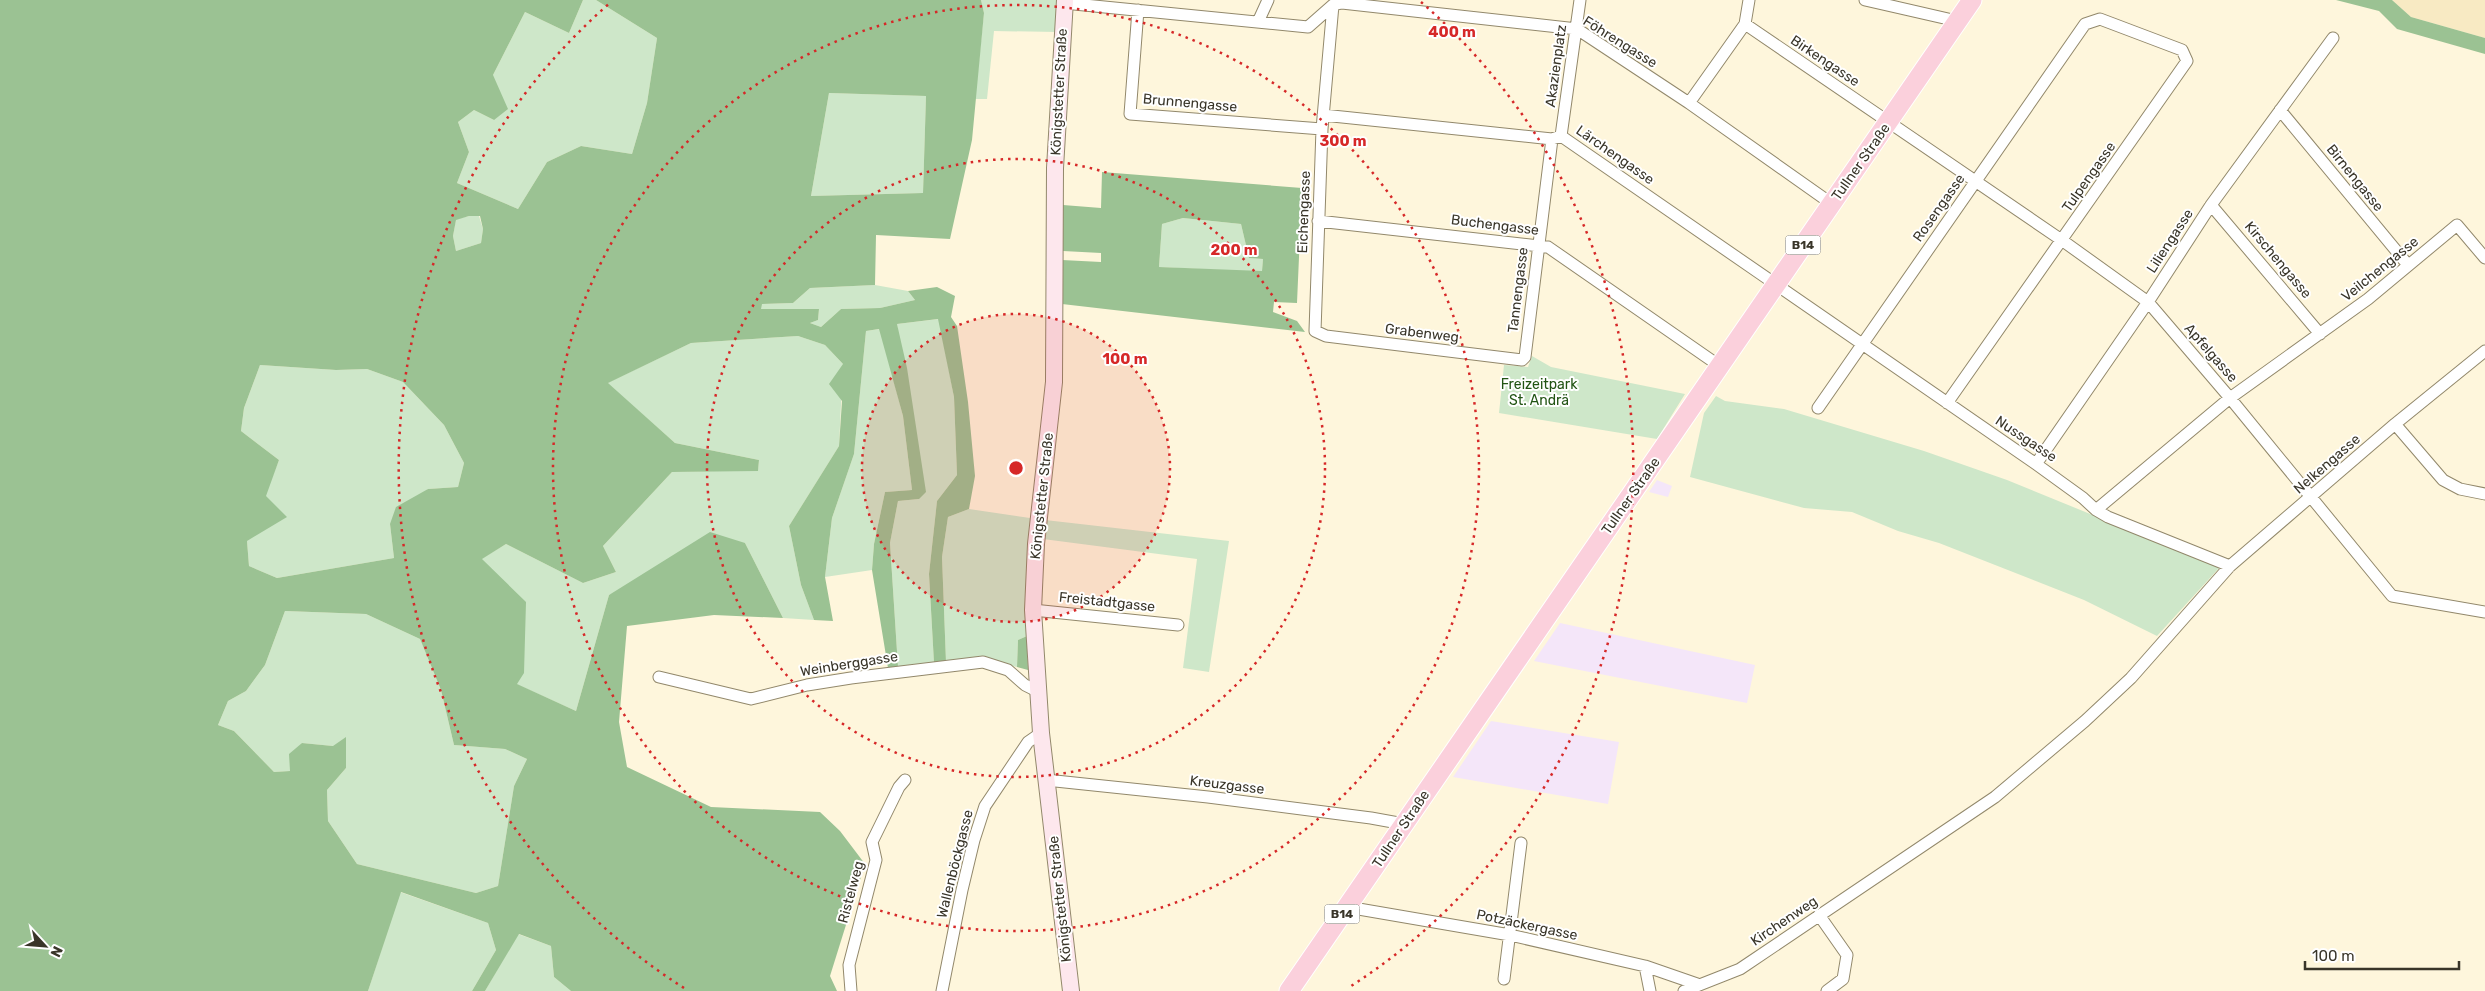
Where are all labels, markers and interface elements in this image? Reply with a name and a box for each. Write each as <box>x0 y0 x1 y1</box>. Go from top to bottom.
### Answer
street label: Föhrengasse <box>1580 12 1660 72</box>
text: 400 m <box>1428 23 1476 41</box>
street label: Akazienplatz <box>1542 24 1570 108</box>
street label: Königstetter Straße <box>1047 28 1071 156</box>
street label: Birkengasse <box>1787 32 1863 90</box>
street label: Brunnengasse <box>1142 90 1238 116</box>
street label: Tullner Straße <box>1828 120 1894 204</box>
street label: Lärchengasse <box>1573 122 1658 188</box>
text: 300 m <box>1319 132 1367 150</box>
street label: Tulpengasse <box>2059 139 2119 215</box>
street label: Birnengasse <box>2323 141 2387 215</box>
street label: Eichengasse <box>1294 170 1314 254</box>
street label: Rosengasse <box>1909 171 1969 245</box>
street label: Liliengasse <box>2143 206 2197 276</box>
street label: Buchengasse <box>1450 211 1540 239</box>
street label: Kirschengasse <box>2241 218 2315 302</box>
street label: Veilchengasse <box>2338 233 2422 305</box>
road number: B14 <box>1786 236 1820 254</box>
text: 200 m <box>1210 241 1258 259</box>
street label: Tannengasse <box>1504 246 1532 334</box>
street label: Grabenweg <box>1384 320 1460 346</box>
street label: Apfelgasse <box>2181 320 2241 386</box>
text: 100 m <box>1103 350 1147 368</box>
park label: Freizeitpark St. Andrä <box>1501 376 1578 409</box>
street label: Nussgasse <box>1992 412 2060 466</box>
street label: Nelkengasse <box>2290 430 2364 497</box>
street label: Königstetter Straße <box>1027 432 1057 560</box>
street label: Tullner Straße <box>1598 454 1664 538</box>
centre of rings <box>1007 459 1025 477</box>
street label: Freistadtgasse <box>1058 588 1156 616</box>
street label: Weinberggasse <box>799 648 899 680</box>
street label: Kreuzgasse <box>1189 772 1265 798</box>
street label: Tullner Straße <box>1369 787 1433 871</box>
street label: Wallenböckgasse <box>933 808 977 920</box>
street label: Königstetter Straße <box>1045 835 1075 963</box>
street label: Ristelweg <box>835 859 867 925</box>
street label: Kirchenweg <box>1747 893 1821 949</box>
road number: B14 <box>1324 904 1360 924</box>
street label: Potzäckergasse <box>1475 906 1579 944</box>
north arrow <box>20 921 70 971</box>
scale bar <box>2305 938 2459 970</box>
text: N <box>46 943 66 960</box>
text: 100 m <box>2312 947 2354 965</box>

